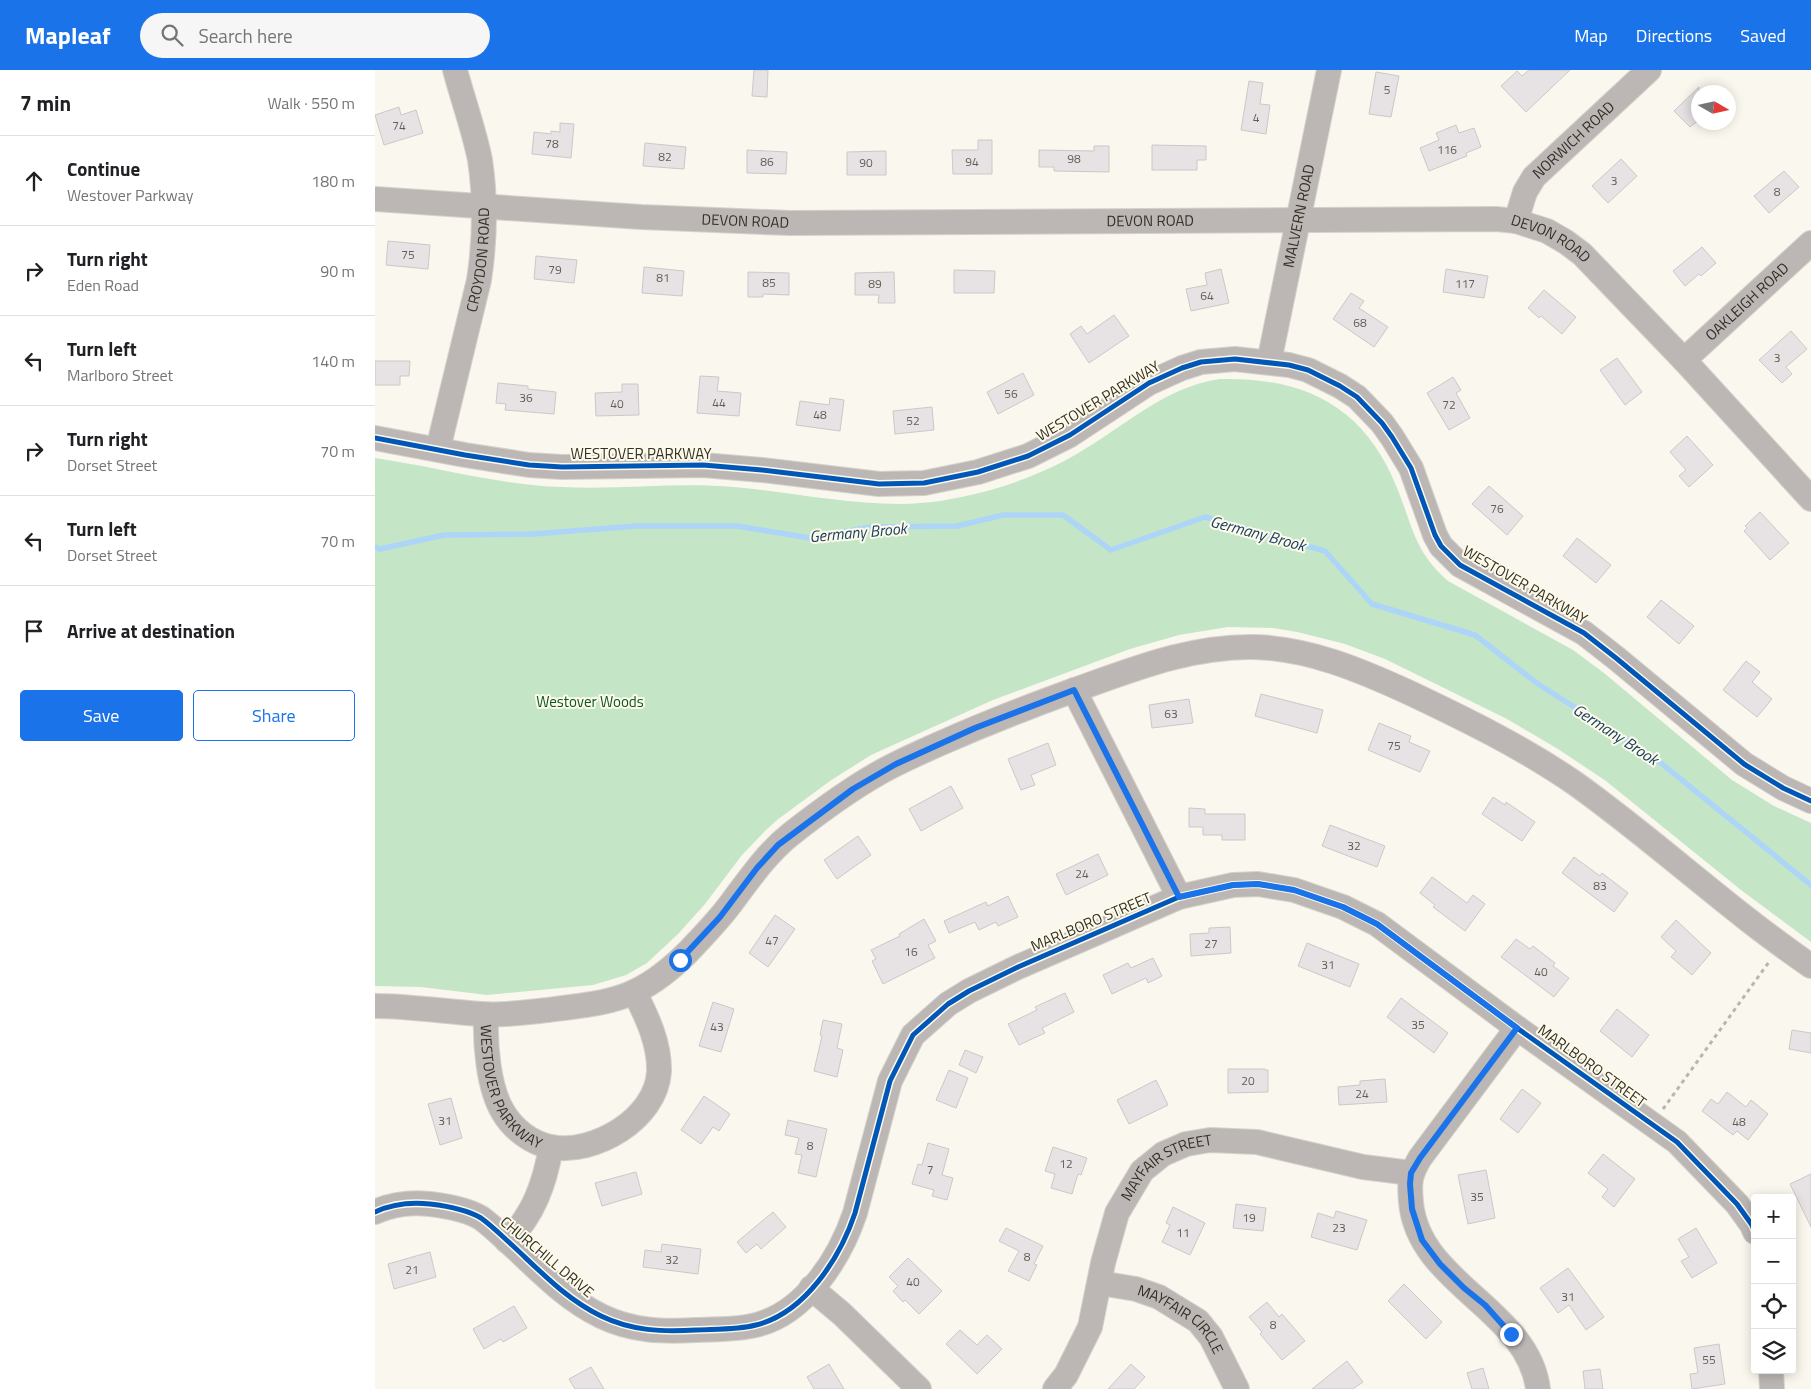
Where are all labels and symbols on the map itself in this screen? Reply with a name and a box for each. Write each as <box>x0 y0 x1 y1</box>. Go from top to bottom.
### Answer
house number: 5 <box>1384 80 1391 99</box>
north arrow <box>1691 85 1736 130</box>
street label: NORWICH ROAD <box>1527 95 1620 184</box>
house number: 4 <box>1253 108 1260 127</box>
house number: 74 <box>392 116 406 135</box>
house number: 78 <box>545 134 559 153</box>
house number: 116 <box>1437 140 1457 159</box>
house number: 82 <box>658 147 672 166</box>
house number: 98 <box>1067 149 1081 168</box>
house number: 86 <box>760 152 774 171</box>
house number: 94 <box>965 152 979 171</box>
house number: 90 <box>859 153 873 172</box>
street label: MALVERN ROAD <box>1277 162 1320 270</box>
house number: 3 <box>1611 171 1617 190</box>
house number: 8 <box>1774 182 1781 201</box>
street label: CROYDON ROAD <box>460 207 495 314</box>
street label: DEVON ROAD <box>701 207 790 234</box>
street label: DEVON ROAD <box>1508 208 1596 268</box>
street label: DEVON ROAD <box>1106 209 1194 232</box>
house number: 75 <box>401 245 415 264</box>
street label: OAKLEIGH ROAD <box>1700 257 1794 346</box>
house number: 79 <box>548 260 562 279</box>
house number: 81 <box>656 268 670 287</box>
house number: 85 <box>762 273 776 292</box>
house number: 89 <box>868 274 882 293</box>
house number: 117 <box>1455 274 1475 293</box>
house number: 64 <box>1200 286 1214 305</box>
house number: 68 <box>1353 313 1367 332</box>
house number: 3 <box>1774 348 1780 367</box>
street label: WESTOVER PARKWAY <box>1031 354 1164 447</box>
house number: 56 <box>1004 384 1018 403</box>
house number: 36 <box>519 388 533 407</box>
house number: 44 <box>712 393 726 412</box>
house number: 40 <box>610 394 624 413</box>
house number: 72 <box>1442 395 1456 414</box>
house number: 48 <box>813 405 827 424</box>
house number: 52 <box>906 411 920 430</box>
street label: WESTOVER PARKWAY <box>571 442 711 465</box>
house number: 76 <box>1490 499 1504 518</box>
water label: Germany Brook <box>1208 509 1310 558</box>
water label: Germany Brook <box>808 516 910 548</box>
street label: WESTOVER PARKWAY <box>1458 539 1592 630</box>
park label: Westover Woods <box>536 690 644 713</box>
water label: Germany Brook <box>1569 697 1665 772</box>
house number: 63 <box>1164 704 1178 723</box>
house number: 75 <box>1387 736 1401 755</box>
house number: 32 <box>1347 836 1361 855</box>
house number: 24 <box>1075 864 1089 883</box>
house number: 83 <box>1593 876 1607 895</box>
street label: MARLBORO STREET <box>1027 886 1155 957</box>
house number: 47 <box>765 931 779 950</box>
house number: 27 <box>1204 934 1218 953</box>
house number: 16 <box>904 942 918 961</box>
route start <box>669 949 692 972</box>
house number: 31 <box>1321 955 1335 974</box>
house number: 40 <box>1534 962 1548 981</box>
house number: 35 <box>1411 1015 1425 1034</box>
house number: 43 <box>710 1017 724 1036</box>
street label: MARLBORO STREET <box>1533 1018 1651 1113</box>
street label: WESTOVER PARKWAY <box>475 1024 546 1154</box>
house number: 20 <box>1241 1071 1255 1090</box>
house number: 24 <box>1355 1084 1369 1103</box>
house number: 31 <box>438 1111 452 1130</box>
house number: 48 <box>1732 1112 1746 1131</box>
street label: MAYFAIR STREET <box>1115 1128 1214 1205</box>
house number: 8 <box>807 1136 814 1155</box>
house number: 12 <box>1059 1154 1073 1173</box>
house number: 7 <box>927 1160 933 1179</box>
house number: 35 <box>1470 1187 1484 1206</box>
house number: 19 <box>1242 1208 1256 1227</box>
street label: CHURCHILL DRIVE <box>495 1210 599 1303</box>
house number: 23 <box>1332 1218 1346 1237</box>
house number: 11 <box>1176 1223 1190 1242</box>
house number: 8 <box>1024 1247 1031 1266</box>
house number: 32 <box>665 1250 679 1269</box>
house number: 21 <box>405 1260 419 1279</box>
house number: 40 <box>906 1272 920 1291</box>
street label: MAYFAIR CIRCLE <box>1135 1278 1230 1358</box>
house number: 31 <box>1561 1287 1575 1306</box>
house number: 8 <box>1270 1315 1277 1334</box>
route end <box>1500 1323 1523 1346</box>
house number: 55 <box>1702 1350 1716 1369</box>

